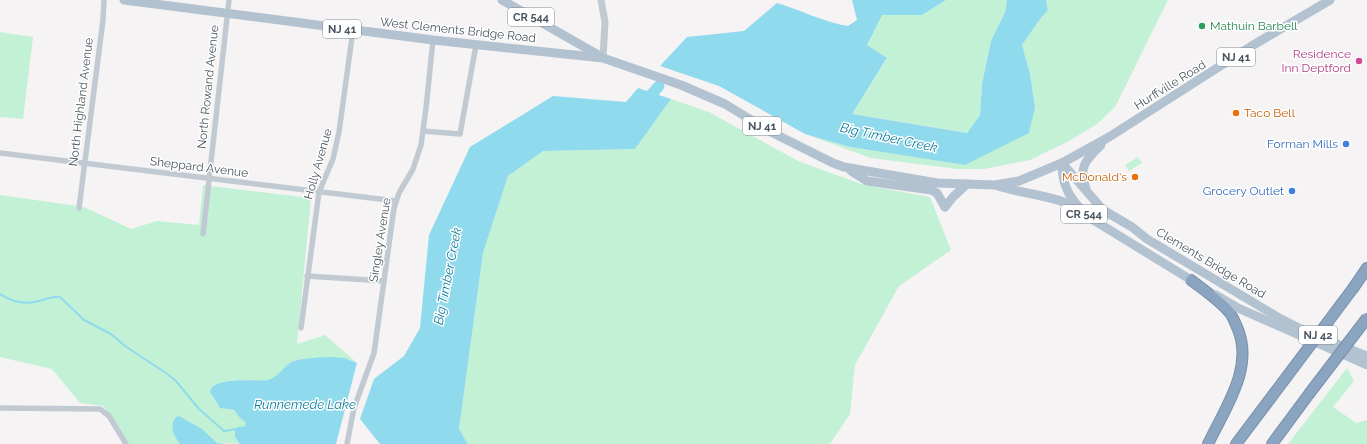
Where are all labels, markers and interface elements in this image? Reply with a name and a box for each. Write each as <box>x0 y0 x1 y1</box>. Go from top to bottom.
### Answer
road number: CR 544 <box>508 8 554 26</box>
street label: West Clements Bridge Road <box>379 15 537 45</box>
place label: Mathuin Barbell <box>1210 19 1298 33</box>
road number: NJ 41 <box>323 20 361 38</box>
marker: Mathuin Barbell <box>1197 21 1207 31</box>
street label: North Rowand Avenue <box>195 24 221 150</box>
street label: North Highland Avenue <box>66 37 96 167</box>
place label: Residence Inn Deptford <box>1282 47 1351 75</box>
road number: NJ 41 <box>1217 48 1255 66</box>
marker: Residence Inn Deptford <box>1354 56 1364 66</box>
street label: Hurffville Road <box>1132 57 1208 113</box>
place label: Taco Bell <box>1244 106 1296 120</box>
marker: Taco Bell <box>1231 108 1241 118</box>
road number: NJ 41 <box>743 117 781 135</box>
water label: Big Timber Creek <box>839 120 939 155</box>
street label: Holly Avenue <box>301 127 335 201</box>
place label: Forman Mills <box>1267 137 1338 151</box>
marker: Forman Mills <box>1341 139 1351 149</box>
street label: Sheppard Avenue <box>149 154 249 180</box>
place label: McDonald's <box>1062 170 1127 184</box>
marker: McDonald's <box>1130 172 1140 182</box>
place label: Grocery Outlet <box>1203 184 1284 198</box>
marker: Grocery Outlet <box>1287 186 1297 196</box>
street label: Singley Avenue <box>366 197 394 283</box>
road number: CR 544 <box>1061 205 1107 223</box>
street label: Clements Bridge Road <box>1154 225 1268 301</box>
water label: Big Timber Creek <box>431 226 464 326</box>
road number: NJ 42 <box>1299 326 1337 344</box>
water label: Runnemede Lake <box>254 397 356 412</box>

